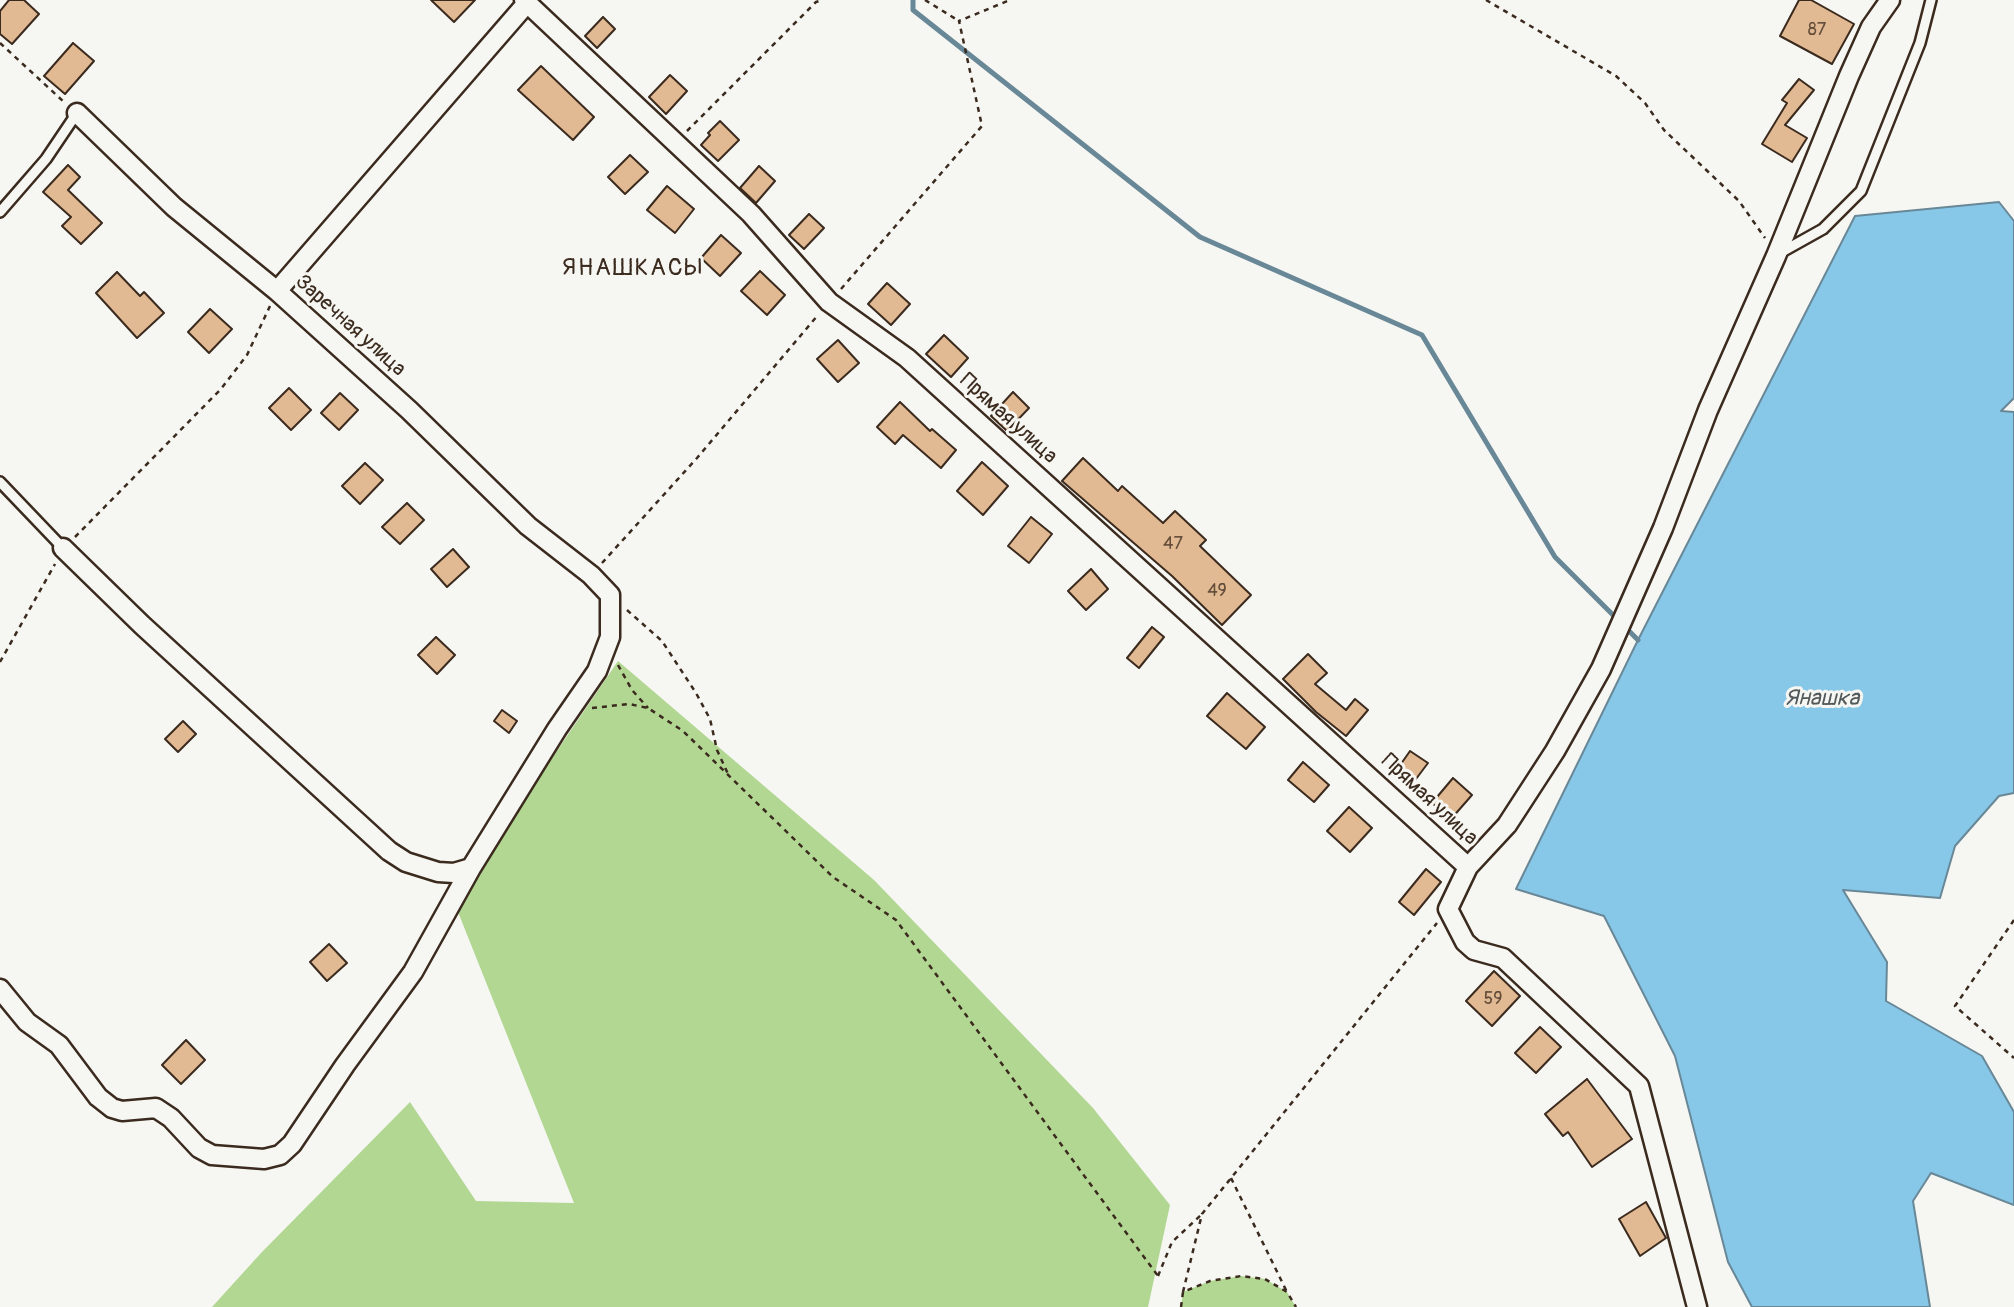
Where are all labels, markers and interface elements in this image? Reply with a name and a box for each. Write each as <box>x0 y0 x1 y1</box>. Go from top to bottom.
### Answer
house number: 87 <box>1808 19 1826 41</box>
district label: ЯНАШКАСЫ <box>563 255 703 283</box>
street label: Заречная улица <box>289 270 411 382</box>
street label: Прямая улица <box>954 369 1062 469</box>
house number: 47 <box>1163 533 1183 555</box>
house number: 49 <box>1207 580 1227 602</box>
water label: Янашка <box>1785 685 1859 713</box>
street label: Прямая улица <box>1376 749 1482 851</box>
house number: 59 <box>1483 988 1503 1010</box>

